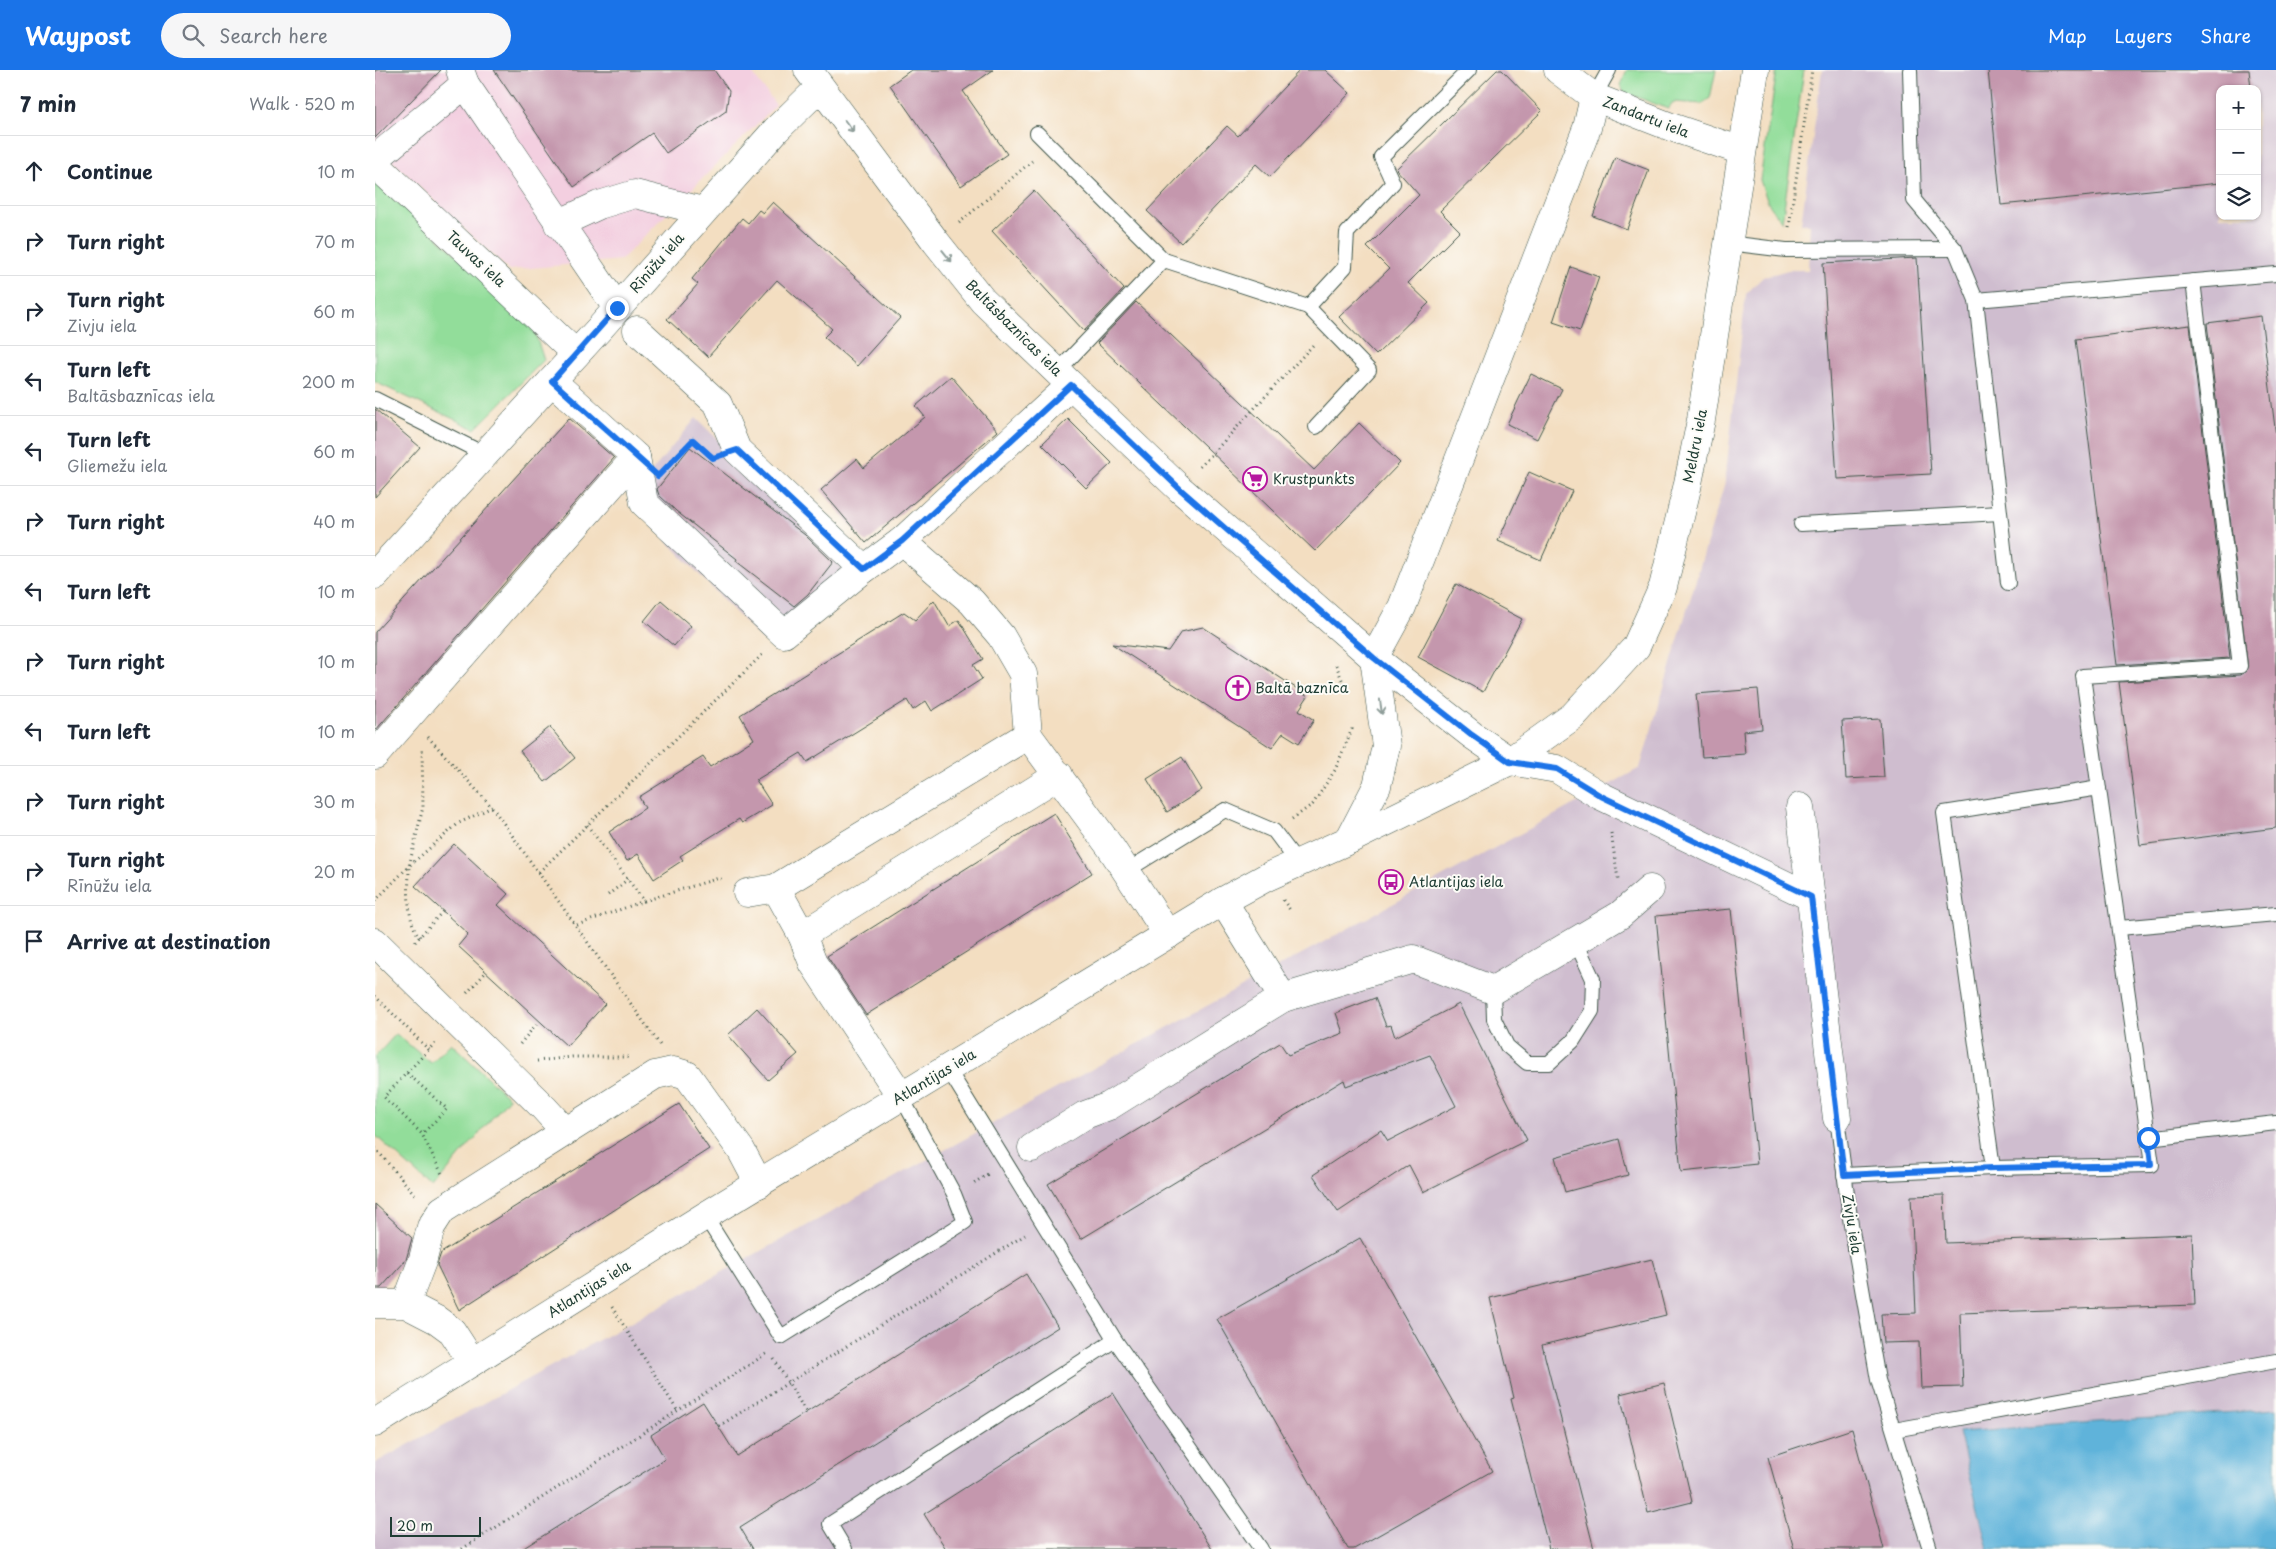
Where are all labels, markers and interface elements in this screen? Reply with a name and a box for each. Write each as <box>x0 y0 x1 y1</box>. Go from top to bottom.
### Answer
search box <box>161 13 511 58</box>
text: Waypost <box>25 17 131 53</box>
icon: search <box>179 21 207 49</box>
text: Search here <box>219 21 328 49</box>
text: Map <box>2048 22 2087 49</box>
text: Layers <box>2115 22 2172 49</box>
text: Share <box>2200 22 2251 49</box>
map controls <box>2216 85 2261 220</box>
button: + <box>2216 85 2261 130</box>
text: 7 min <box>20 87 76 119</box>
street label: Zandartu iela <box>1600 90 1693 143</box>
text: Walk · 520 m <box>249 91 355 115</box>
one-way arrow <box>844 119 855 132</box>
button: − <box>2216 130 2261 175</box>
icon: ahead <box>20 157 48 185</box>
text: Continue <box>67 157 153 185</box>
text: 10 m <box>318 159 355 183</box>
button: layers <box>2216 175 2261 220</box>
street label: Tauvas iela <box>442 226 511 292</box>
icon: right <box>20 227 48 255</box>
text: Turn right <box>67 227 165 255</box>
street label: Rīnūžu iela <box>624 228 689 297</box>
text: 70 m <box>315 229 355 253</box>
one-way arrow <box>941 249 952 262</box>
street label: Baltāsbaznīcas iela <box>961 275 1068 381</box>
text: Turn right <box>67 285 165 313</box>
icon: right <box>20 297 48 325</box>
route end <box>606 297 629 320</box>
text: 60 m <box>313 299 355 323</box>
text: Zivju iela <box>67 313 136 337</box>
text: Turn left <box>67 355 151 383</box>
icon: left <box>20 367 48 395</box>
text: 200 m <box>302 369 355 393</box>
text: Baltāsbaznīcas iela <box>67 383 215 407</box>
street label: Meldru iela <box>1677 407 1712 485</box>
text: Turn left <box>67 425 151 453</box>
icon: left <box>20 437 48 465</box>
text: 60 m <box>313 439 355 463</box>
text: Gliemežu iela <box>67 453 167 477</box>
supermarket icon: Krustpunkts <box>1242 466 1268 492</box>
place label: Krustpunkts <box>1273 468 1355 489</box>
icon: right <box>20 507 48 535</box>
text: Turn right <box>67 507 165 535</box>
text: 40 m <box>313 509 355 533</box>
icon: left <box>20 577 48 605</box>
text: Turn left <box>67 577 151 605</box>
text: 10 m <box>318 579 355 603</box>
icon: right <box>20 647 48 675</box>
text: Turn right <box>67 647 165 675</box>
text: 10 m <box>318 649 355 673</box>
church icon: Baltā baznīca <box>1225 675 1251 701</box>
place label: Baltā baznīca <box>1255 677 1349 698</box>
one-way arrow <box>1376 698 1386 714</box>
icon: left <box>20 717 48 745</box>
text: Turn left <box>67 717 151 745</box>
text: 10 m <box>318 719 355 743</box>
icon: right <box>20 787 48 815</box>
text: Turn right <box>67 787 165 815</box>
text: 30 m <box>313 789 355 813</box>
text: Turn right <box>67 845 165 873</box>
icon: right <box>20 857 48 885</box>
text: 20 m <box>314 859 355 883</box>
bus stop icon: Atlantijas iela <box>1378 869 1404 895</box>
place label: Atlantijas iela <box>1409 871 1504 892</box>
text: Rīnūžu iela <box>67 873 151 897</box>
icon: arrive <box>20 927 48 955</box>
text: Arrive at destination <box>67 927 271 955</box>
street label: Atlantijas iela <box>888 1043 980 1110</box>
route start <box>2137 1127 2160 1150</box>
street label: Zivju iela <box>1837 1192 1868 1256</box>
street label: Atlantijas iela <box>543 1255 635 1322</box>
scale bar <box>390 1514 481 1537</box>
text: 20 m <box>397 1515 433 1536</box>

